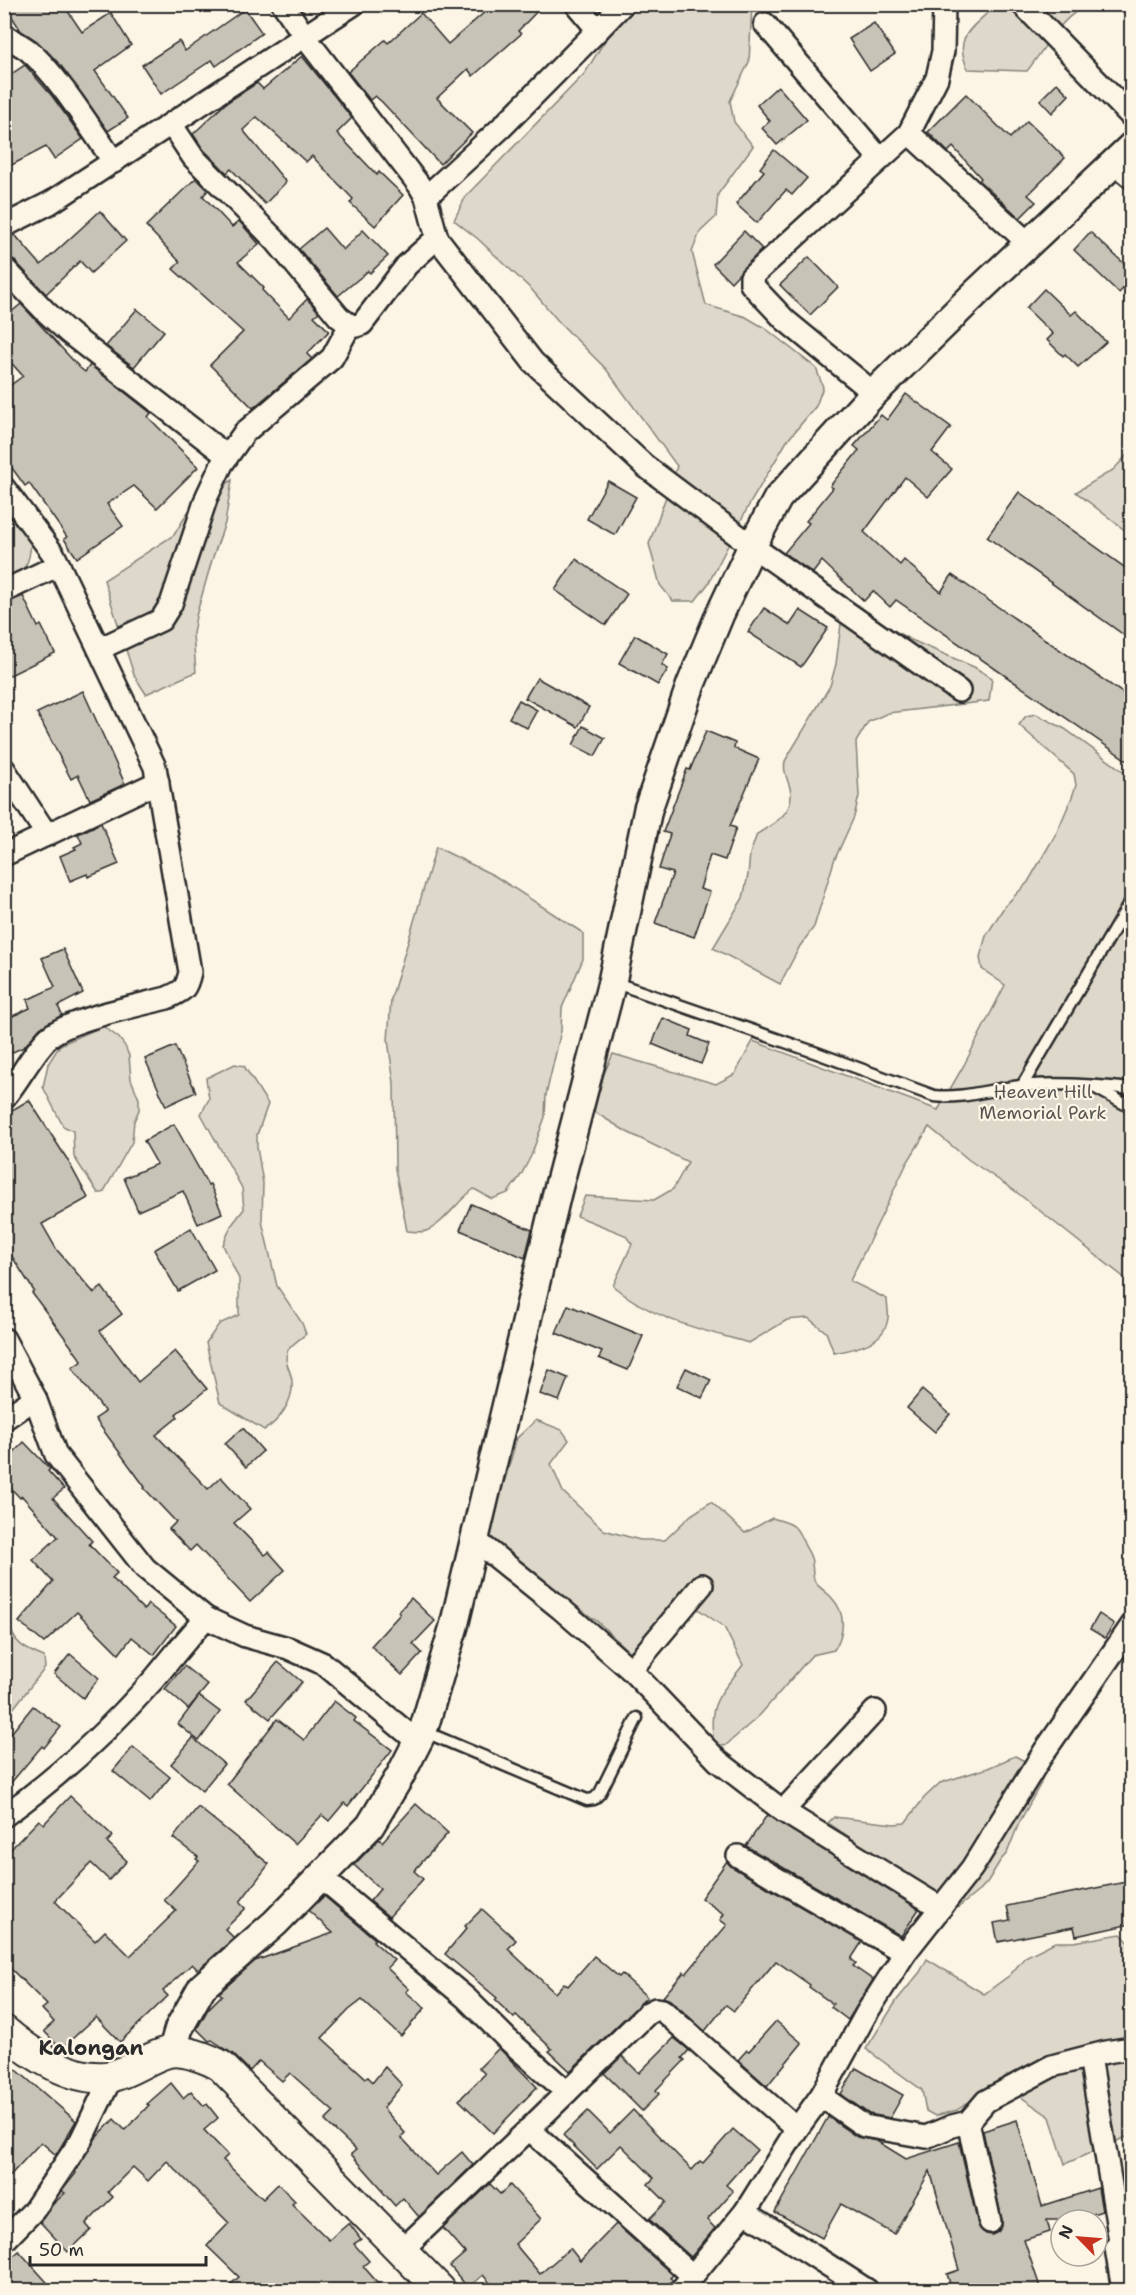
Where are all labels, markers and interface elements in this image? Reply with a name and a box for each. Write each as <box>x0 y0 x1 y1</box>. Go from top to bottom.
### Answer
park label: Heaven Hill Memorial Park <box>979 1080 1107 1125</box>
district label: Kalongan <box>39 2034 144 2062</box>
north arrow <box>1049 2208 1109 2268</box>
text: N <box>1054 2222 1078 2242</box>
scale bar <box>30 2229 206 2267</box>
text: 50 m <box>39 2238 84 2262</box>

